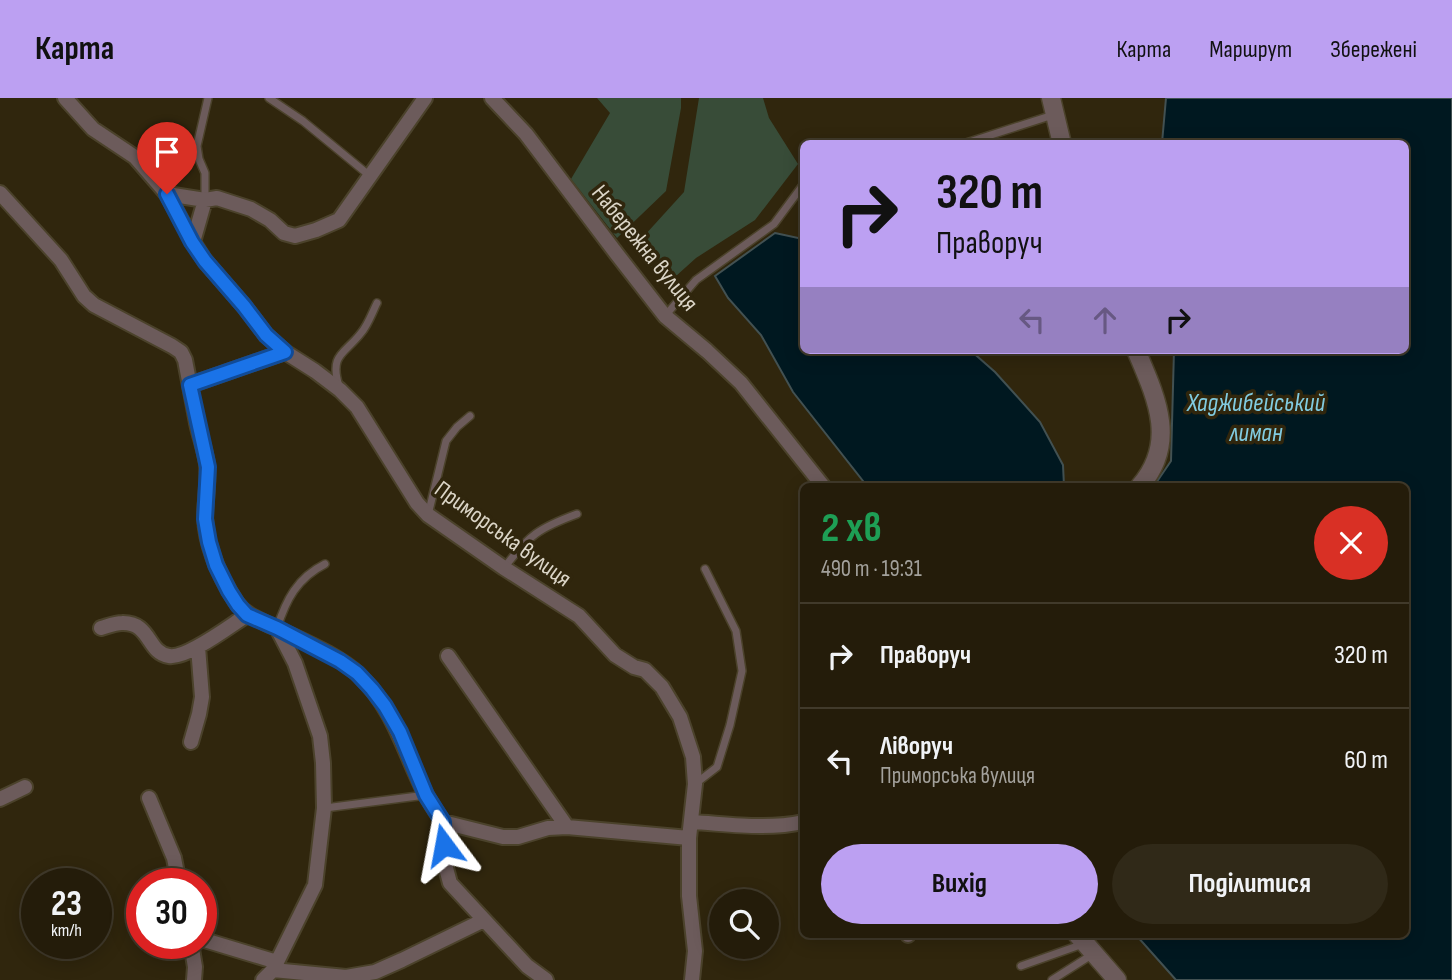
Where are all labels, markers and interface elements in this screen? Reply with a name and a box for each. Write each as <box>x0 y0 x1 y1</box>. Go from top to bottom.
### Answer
text: Карта <box>35 29 114 69</box>
text: Карта <box>1117 35 1171 64</box>
text: Маршрут <box>1209 35 1292 64</box>
text: Збережені <box>1330 35 1417 64</box>
pin <box>137 122 197 194</box>
icon: arrive <box>148 133 186 171</box>
text: 320 m <box>936 164 1043 223</box>
icon: right <box>821 168 912 259</box>
street label: Набережна вулиця <box>585 179 705 317</box>
text: Праворуч <box>936 224 1043 263</box>
icon: left <box>1013 301 1051 339</box>
icon: ahead <box>1086 301 1124 339</box>
icon: right <box>1159 301 1197 339</box>
water label: Хаджибейський лиман <box>1186 388 1325 449</box>
street label: Приморська вулиця <box>429 475 577 593</box>
text: 2 хв <box>821 503 882 554</box>
button: close <box>1314 506 1388 580</box>
text: 490 m · 19:31 <box>821 555 922 583</box>
icon: right <box>821 637 859 675</box>
text: Праворуч <box>880 640 971 671</box>
text: 320 m <box>1334 640 1388 671</box>
text: Ліворуч <box>880 731 953 762</box>
icon: left <box>821 742 859 780</box>
text: 60 m <box>1344 745 1388 776</box>
text: Приморська вулиця <box>880 762 1035 790</box>
position arrow <box>407 808 481 882</box>
button: Вихід <box>821 844 1098 924</box>
button: Поділитися <box>1112 844 1388 924</box>
speed limit sign: 30 <box>126 868 217 959</box>
text: 23 <box>51 883 82 926</box>
map controls <box>709 889 779 959</box>
button: search <box>709 889 779 959</box>
text: km/h <box>51 920 82 941</box>

